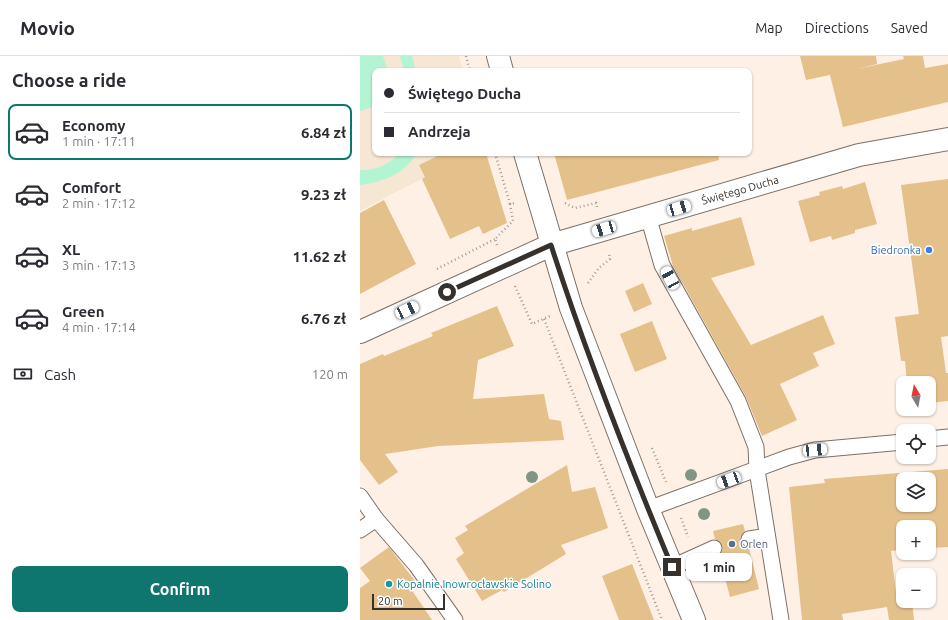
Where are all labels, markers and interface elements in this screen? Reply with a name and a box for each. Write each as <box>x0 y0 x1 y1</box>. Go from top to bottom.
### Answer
text: Movio <box>20 17 75 39</box>
text: Map <box>755 20 783 36</box>
text: Directions <box>805 20 869 36</box>
text: Saved <box>891 20 928 36</box>
text: Choose a ride <box>12 70 126 90</box>
text: Świętego Ducha <box>408 85 521 102</box>
icon: car <box>14 114 50 150</box>
text: Economy <box>62 117 126 134</box>
text: Andrzeja <box>408 123 471 140</box>
text: 6.84 zł <box>301 124 346 141</box>
text: 1 min · 17:11 <box>62 134 136 148</box>
street label: Świętego Ducha <box>700 172 780 207</box>
icon: car <box>14 176 50 212</box>
text: Comfort <box>62 179 121 196</box>
text: 9.23 zł <box>301 186 346 203</box>
text: 2 min · 17:12 <box>62 196 136 210</box>
car <box>666 199 692 217</box>
car <box>591 220 617 238</box>
icon: car <box>14 238 50 274</box>
text: XL <box>62 241 80 258</box>
place label: Biedronka <box>871 244 921 256</box>
marker: Biedronka <box>924 245 934 255</box>
text: 11.62 zł <box>292 248 346 265</box>
text: 3 min · 17:13 <box>62 258 136 272</box>
car <box>659 265 681 291</box>
route start <box>438 283 456 301</box>
car <box>394 299 420 321</box>
icon: car <box>14 300 50 336</box>
text: Green <box>62 303 104 320</box>
text: 6.76 zł <box>301 310 346 327</box>
text: 4 min · 17:14 <box>62 320 136 334</box>
icon: cash <box>12 363 34 385</box>
text: Cash <box>44 366 76 383</box>
text: 120 m <box>312 367 348 381</box>
north arrow <box>896 376 936 416</box>
map controls <box>896 376 936 608</box>
button: locate <box>896 424 936 464</box>
car <box>803 443 827 457</box>
car <box>716 470 742 490</box>
button: layers <box>896 472 936 512</box>
button: + <box>896 520 936 560</box>
place label: Orlen <box>740 538 768 550</box>
marker: Orlen <box>727 539 737 549</box>
callout: 1 min <box>686 553 752 581</box>
route end <box>663 558 681 576</box>
text: 1 min <box>703 560 735 574</box>
button: Confirm <box>12 566 348 612</box>
button: − <box>896 568 936 608</box>
place label: Kopalnie Inowrocławskie Solino <box>397 578 551 590</box>
marker: Kopalnie Inowrocławskie Solino <box>384 579 394 589</box>
scale bar <box>372 592 445 611</box>
text: 20 m <box>378 595 402 607</box>

